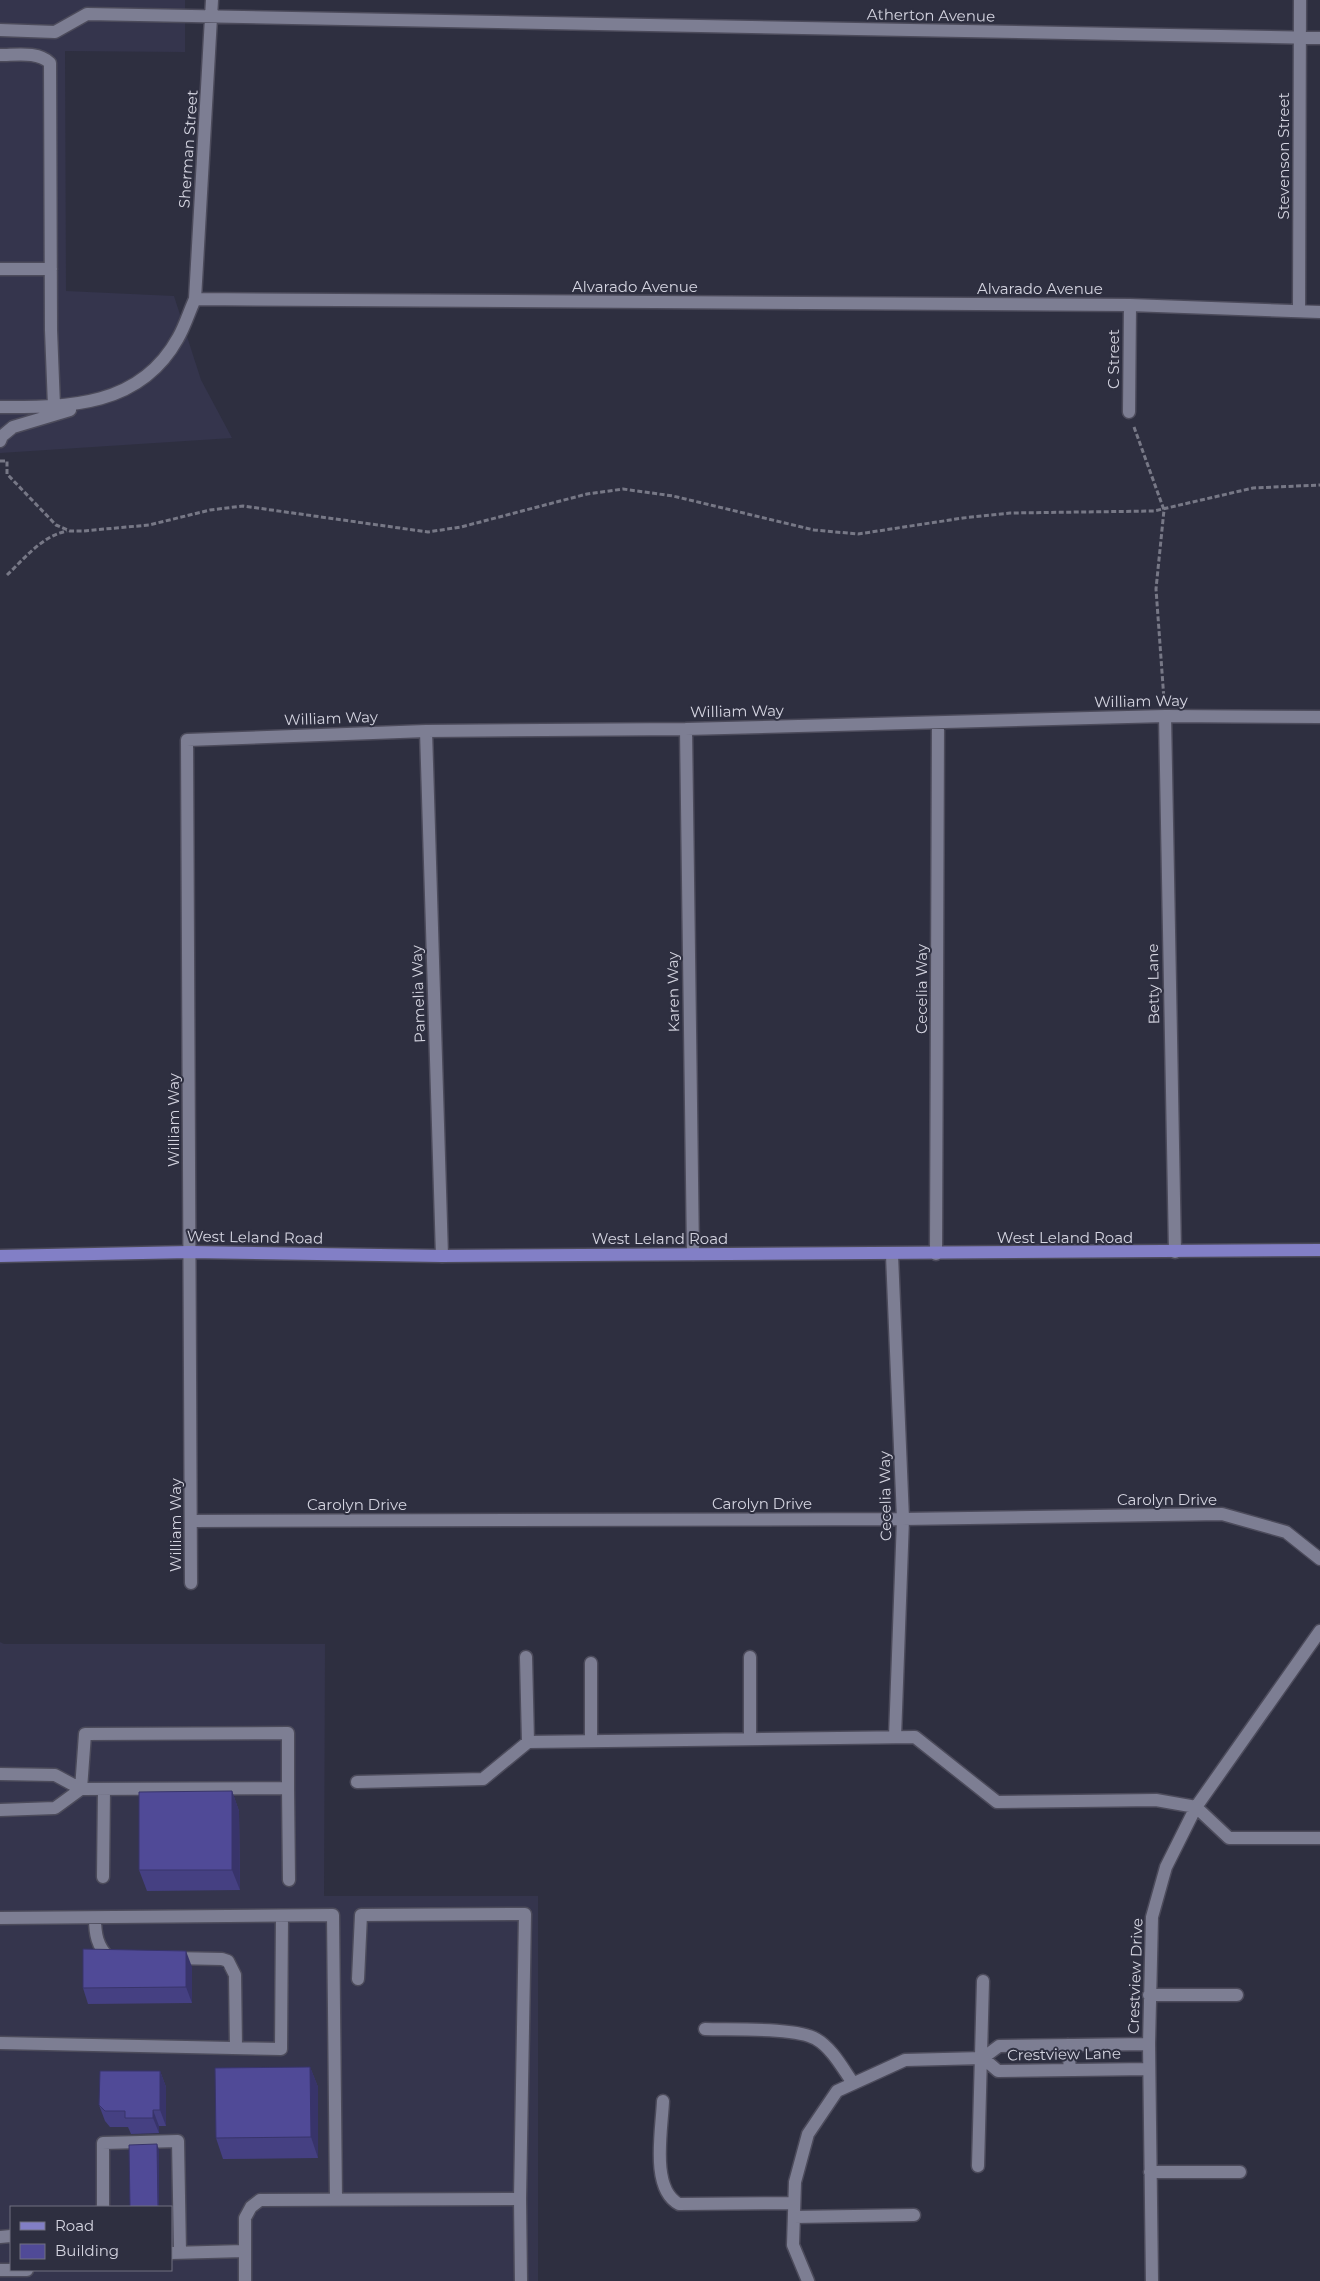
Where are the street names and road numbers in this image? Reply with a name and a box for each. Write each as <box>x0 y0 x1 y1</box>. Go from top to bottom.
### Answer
street label: Atherton Avenue <box>867 4 995 26</box>
street label: Sherman Street <box>174 89 202 209</box>
street label: Stevenson Street <box>1274 92 1293 220</box>
street label: Alvarado Avenue <box>572 277 698 296</box>
street label: Alvarado Avenue <box>977 279 1103 298</box>
street label: C Street <box>1104 329 1123 389</box>
street label: William Way <box>1094 691 1189 711</box>
street label: William Way <box>690 701 785 721</box>
street label: William Way <box>284 707 379 729</box>
street label: Cecelia Way <box>912 943 931 1034</box>
street label: Betty Lane <box>1143 943 1163 1025</box>
street label: Pamelia Way <box>407 944 429 1043</box>
street label: Karen Way <box>663 951 683 1033</box>
street label: William Way <box>164 1072 183 1167</box>
street label: West Leland Road <box>187 1226 323 1248</box>
street label: West Leland Road <box>997 1228 1133 1247</box>
street label: West Leland Road <box>592 1229 728 1248</box>
street label: Cecelia Way <box>875 1450 895 1541</box>
street label: William Way <box>166 1477 185 1572</box>
street label: Carolyn Drive <box>1117 1490 1217 1509</box>
street label: Carolyn Drive <box>712 1494 812 1513</box>
street label: Carolyn Drive <box>307 1495 407 1514</box>
street label: Crestview Drive <box>1123 1918 1147 2034</box>
street label: Crestview Lane <box>1007 2044 1121 2064</box>

